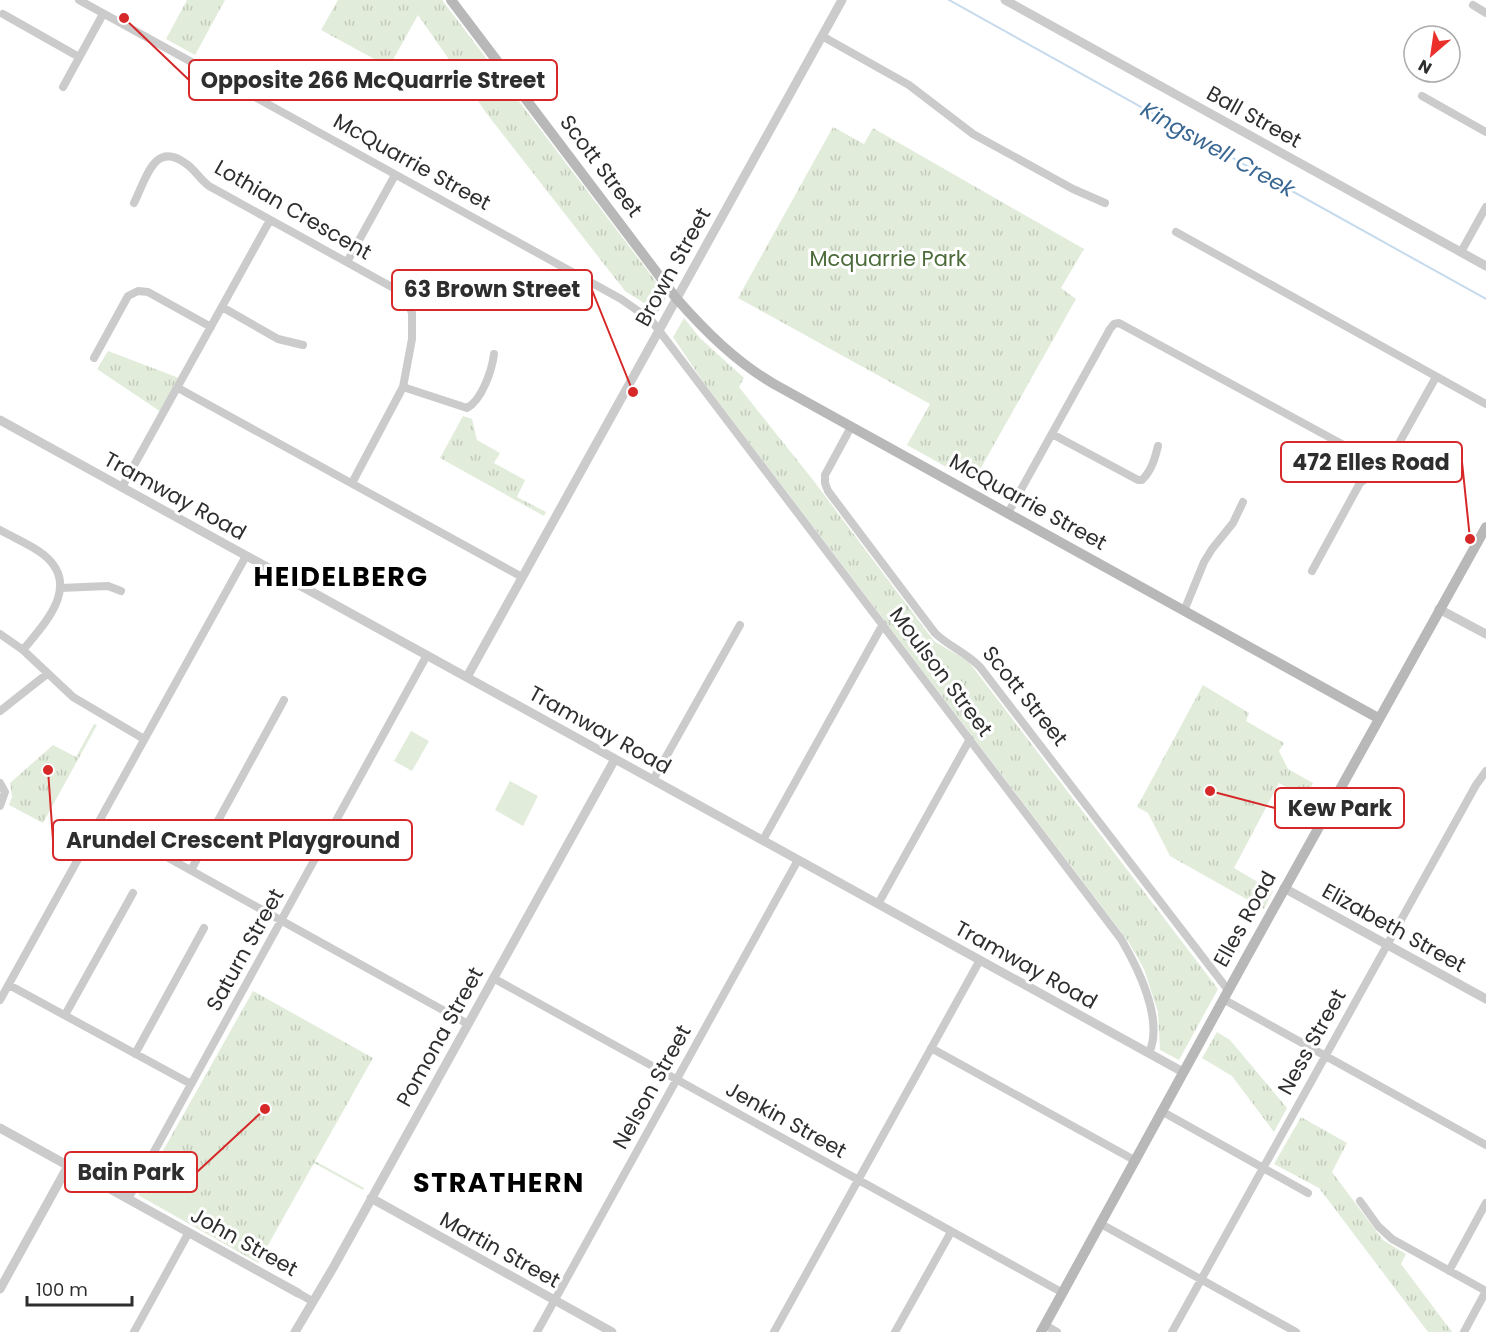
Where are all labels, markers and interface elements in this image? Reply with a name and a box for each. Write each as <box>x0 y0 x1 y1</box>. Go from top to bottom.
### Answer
north arrow <box>1402 24 1462 84</box>
text: N <box>1414 54 1436 80</box>
callout: Opposite 266 McQuarrie Street <box>189 60 557 100</box>
text: Opposite 266 McQuarrie Street <box>201 65 545 96</box>
street label: Ball Street <box>1202 79 1307 155</box>
water label: Kingswell Creek <box>1135 94 1302 205</box>
street label: McQuarrie Street <box>328 106 496 217</box>
street label: Scott Street <box>553 109 649 223</box>
street label: Lothian Crescent <box>209 153 377 266</box>
street label: Brown Street <box>628 202 717 331</box>
park label: Mcquarrie Park <box>809 244 967 273</box>
callout: 63 Brown Street <box>392 270 592 310</box>
text: 63 Brown Street <box>404 274 580 305</box>
callout: 472 Elles Road <box>1281 442 1462 482</box>
street label: Tramway Road <box>99 444 252 547</box>
street label: McQuarrie Street <box>944 446 1112 557</box>
text: 472 Elles Road <box>1292 447 1450 478</box>
district label: HEIDELBERG <box>253 558 429 595</box>
street label: Moulson Street <box>883 601 1000 742</box>
street label: Scott Street <box>976 640 1075 752</box>
street label: Tramway Road <box>524 678 677 781</box>
callout: Kew Park <box>1275 788 1404 828</box>
text: Kew Park <box>1288 793 1393 824</box>
callout: Arundel Crescent Playground <box>53 820 412 860</box>
text: Arundel Crescent Playground <box>66 825 400 856</box>
street label: Elles Road <box>1206 866 1283 972</box>
street label: Elizabeth Street <box>1317 876 1471 979</box>
street label: Saturn Street <box>199 883 290 1016</box>
street label: Tramway Road <box>950 913 1103 1016</box>
street label: Pomona Street <box>389 962 490 1112</box>
street label: Ness Street <box>1271 984 1353 1100</box>
street label: Nelson Street <box>605 1019 698 1154</box>
street label: Jenkin Street <box>721 1074 852 1165</box>
callout: Bain Park <box>65 1152 197 1192</box>
text: Bain Park <box>77 1157 185 1188</box>
district label: STRATHERN <box>413 1164 585 1201</box>
street label: John Street <box>185 1200 303 1283</box>
street label: Martin Street <box>435 1205 566 1295</box>
scale bar <box>27 1269 132 1307</box>
text: 100 m <box>36 1277 88 1302</box>

